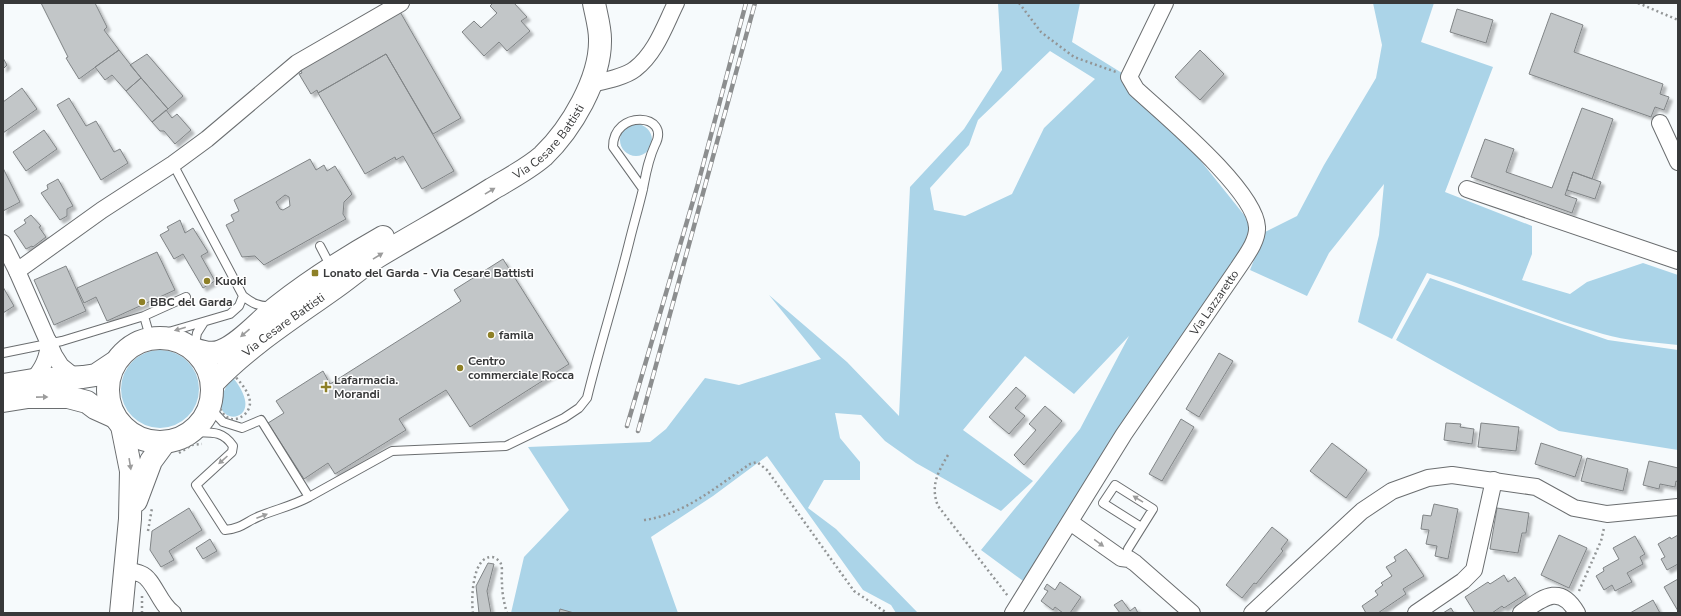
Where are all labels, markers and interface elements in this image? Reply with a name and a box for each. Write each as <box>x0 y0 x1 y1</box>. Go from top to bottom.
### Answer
street label: Via Cesare Battisti <box>509 102 588 184</box>
one-way arrow <box>484 187 496 194</box>
one-way arrow <box>372 253 384 260</box>
place label: Lonato del Garda - Via Cesare Battisti <box>323 265 534 281</box>
street label: Via Lazzaretto <box>1185 266 1243 339</box>
marker: Lonato del Garda - Via Cesare Battisti <box>310 268 320 278</box>
place label: Kuoki <box>215 273 246 289</box>
marker: Kuoki <box>202 276 212 286</box>
street label: Via Cesare Battisti <box>238 289 328 361</box>
place label: BBC del Garda <box>150 294 232 310</box>
marker: BBC del Garda <box>137 297 147 307</box>
one-way arrow <box>173 326 185 332</box>
place label: famila <box>499 327 534 343</box>
one-way arrow <box>240 329 250 338</box>
marker: famila <box>486 330 496 340</box>
place label: Centro commerciale Rocca <box>468 353 574 383</box>
marker: Centro commerciale Rocca <box>455 363 465 373</box>
place label: Lafarmacia. Morandi <box>334 372 398 402</box>
marker: Lafarmacia. Morandi <box>321 382 331 392</box>
one-way arrow <box>36 394 49 400</box>
one-way arrow <box>218 456 228 465</box>
one-way arrow <box>127 458 133 471</box>
one-way arrow <box>1132 496 1144 503</box>
one-way arrow <box>256 513 267 519</box>
one-way arrow <box>1093 539 1104 547</box>

